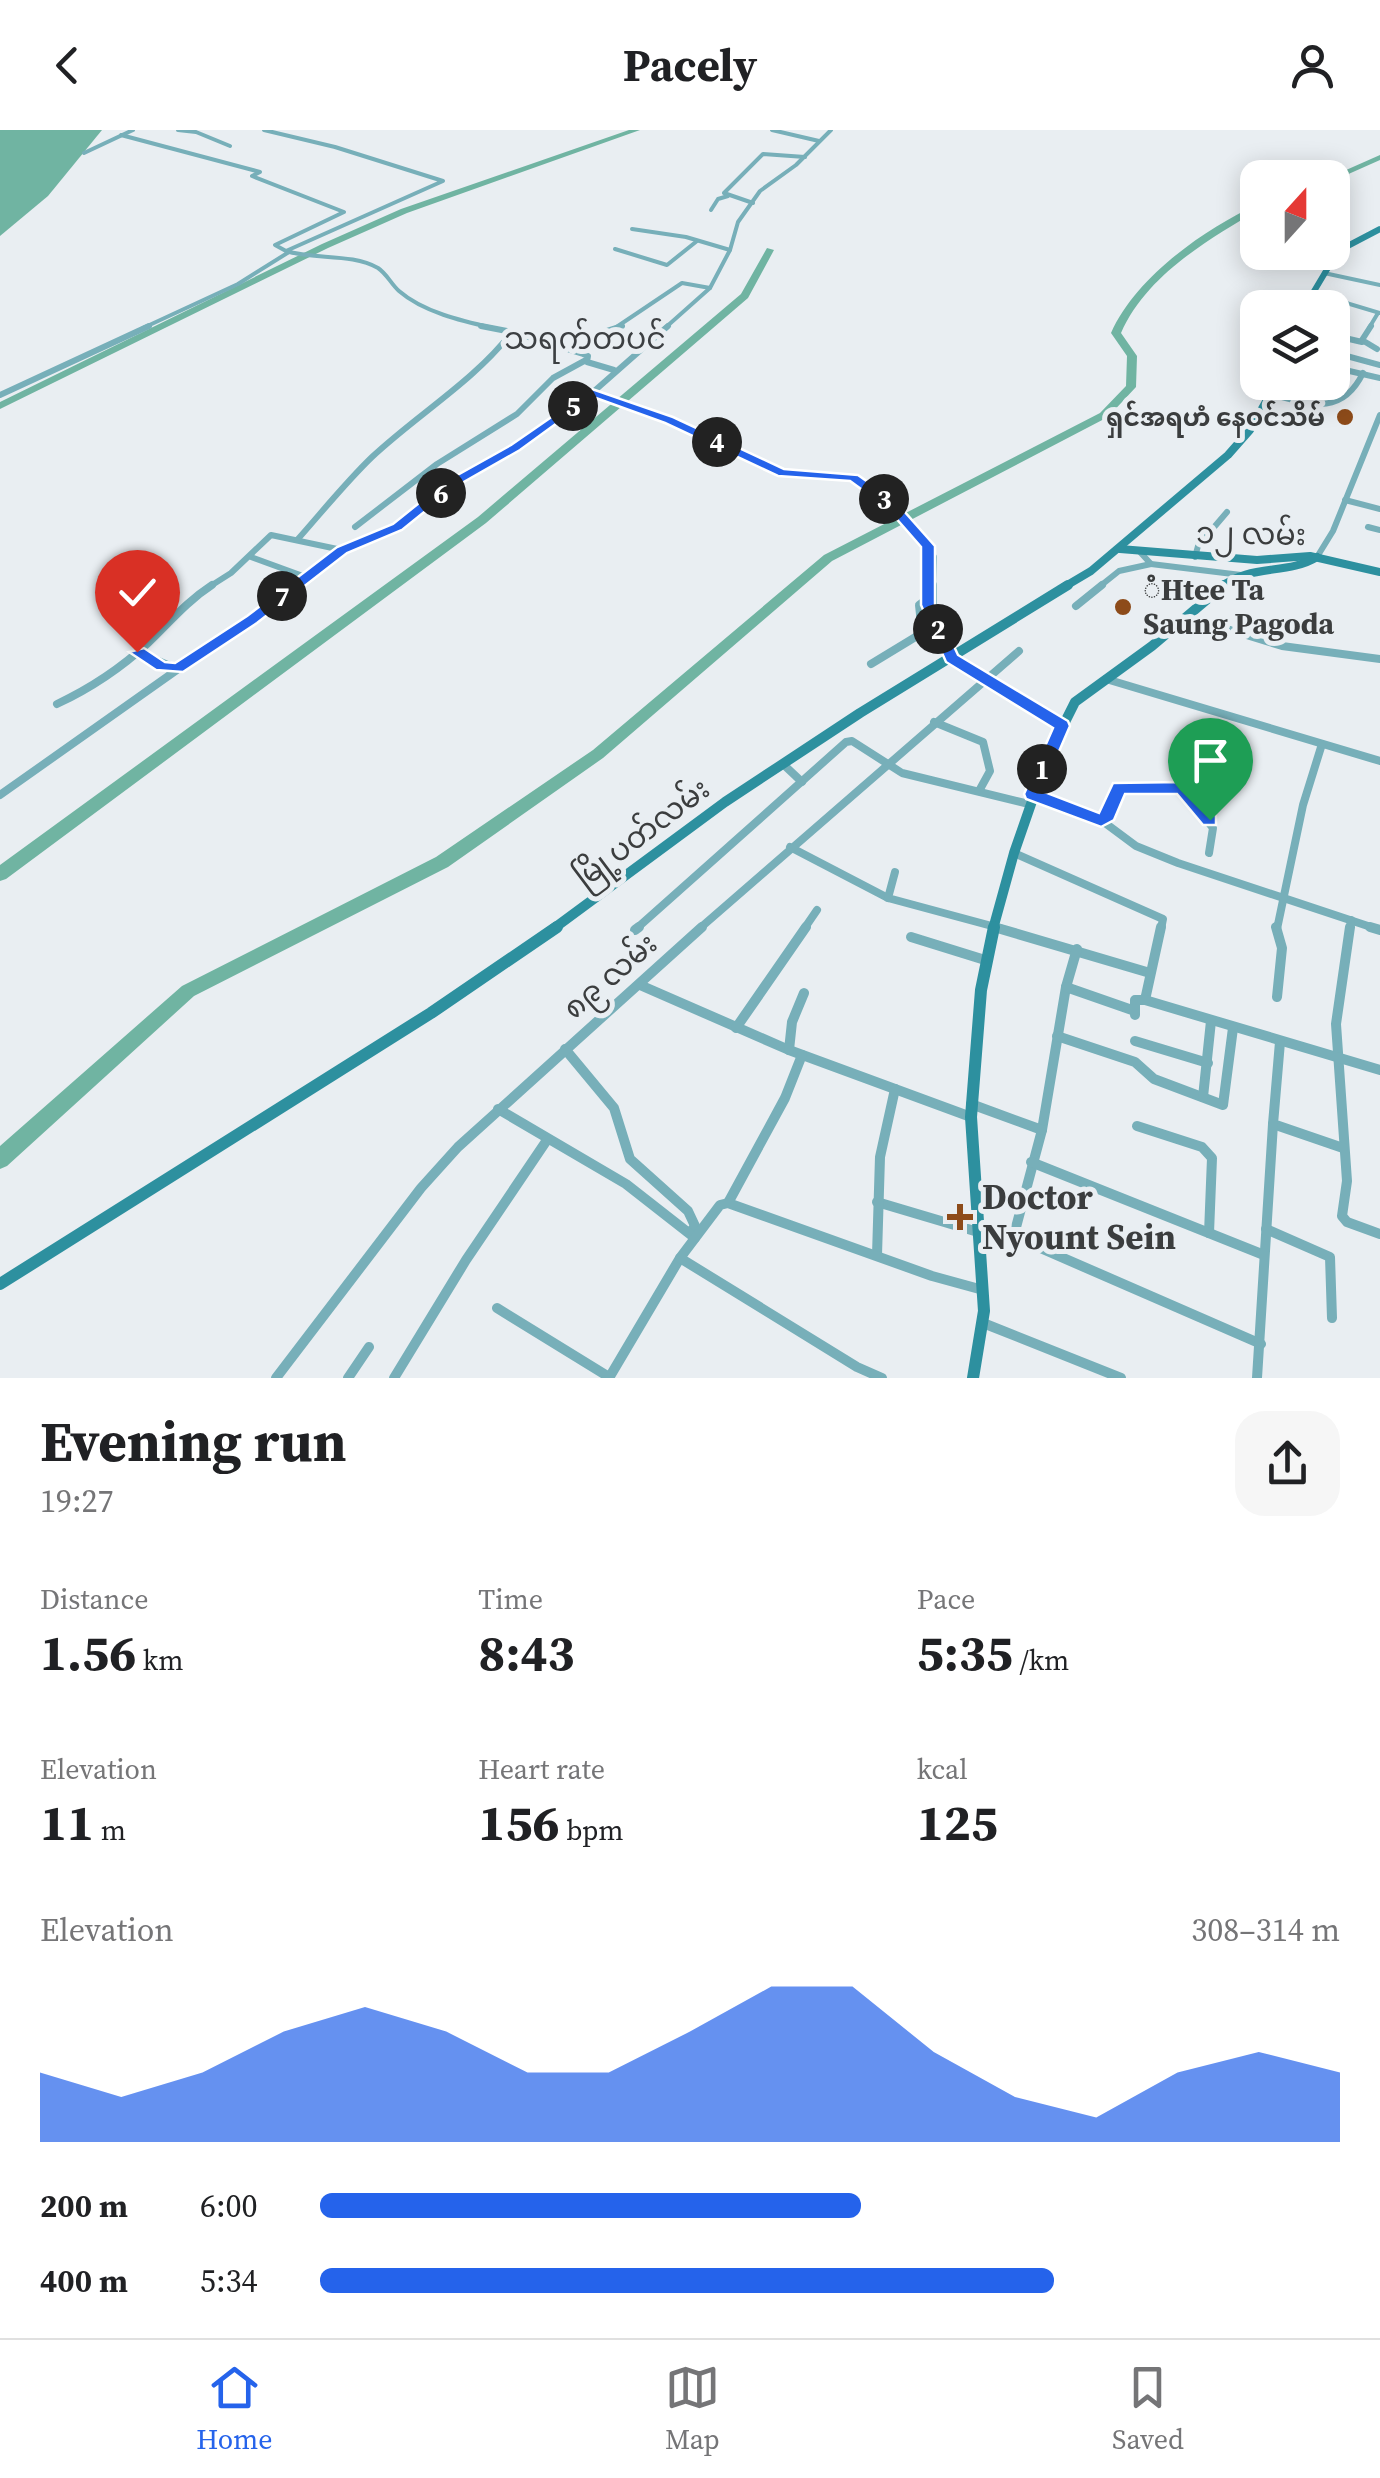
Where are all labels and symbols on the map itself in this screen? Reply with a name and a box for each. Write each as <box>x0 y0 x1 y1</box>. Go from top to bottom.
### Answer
north arrow <box>1240 160 1350 270</box>
district label: သရက်တပင် <box>504 317 666 364</box>
pin: 5 <box>548 381 598 431</box>
place label: ရှင်အရဟံ နေဝင်သိမ် <box>1106 400 1325 438</box>
marker: ရှင်အရဟံ နေဝင်သိမ် <box>1334 406 1356 428</box>
pin: 4 <box>692 417 742 467</box>
pin: 6 <box>416 468 466 518</box>
pin: 3 <box>859 474 909 524</box>
street label: ၁၂ လမ်း <box>1195 511 1307 560</box>
pin <box>95 550 180 653</box>
place label: ံHtee Ta Saung Pagoda <box>1143 569 1335 644</box>
pin: 7 <box>257 571 307 621</box>
marker: ံHtee Ta Saung Pagoda <box>1112 596 1134 618</box>
pin: 2 <box>913 604 963 654</box>
pin <box>1168 718 1253 821</box>
pin: 1 <box>1017 744 1067 794</box>
street label: မြို့ပတ်လမ်း <box>565 767 721 901</box>
street label: ၈၉ လမ်း <box>553 922 669 1032</box>
place label: Doctor Nyount Sein <box>982 1173 1176 1261</box>
marker: Doctor Nyount Sein <box>947 1204 973 1230</box>

